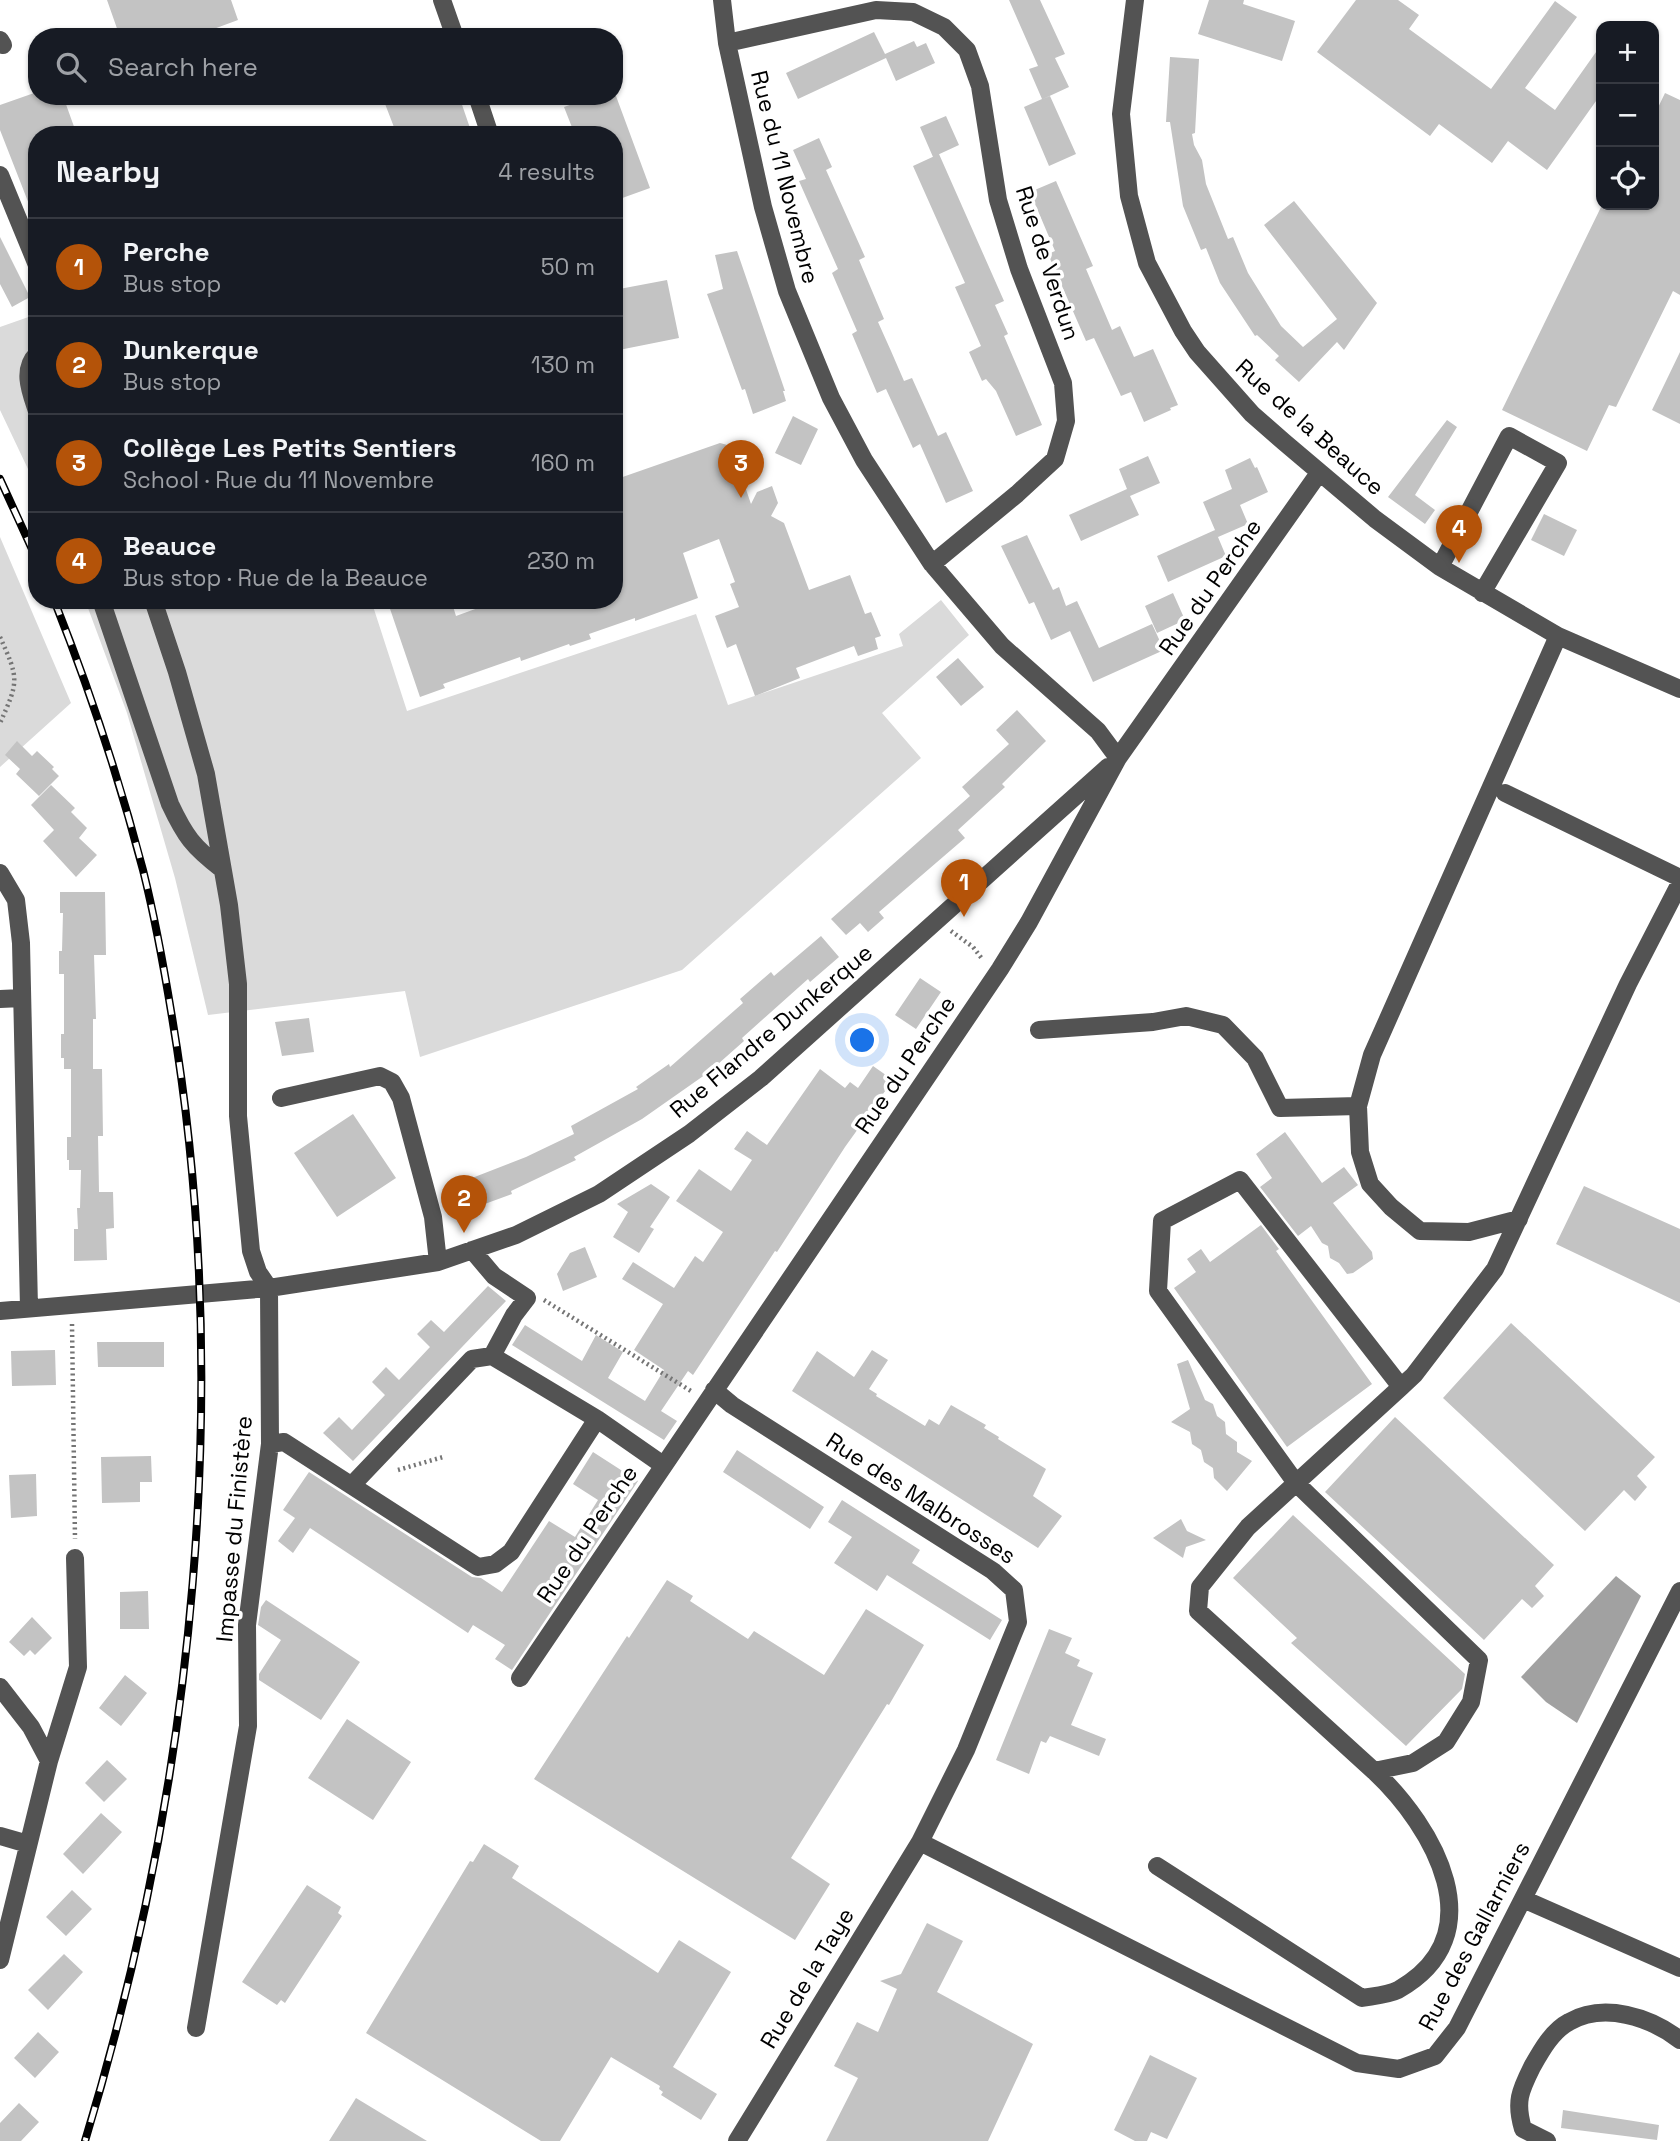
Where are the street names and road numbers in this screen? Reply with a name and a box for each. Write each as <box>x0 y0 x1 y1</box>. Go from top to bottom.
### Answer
street label: Rue du 11 Novembre <box>744 67 826 287</box>
street label: Rue de Verdun <box>1009 182 1087 344</box>
street label: Rue de la Beauce <box>1229 352 1391 502</box>
street label: Rue du Perche <box>1152 513 1268 661</box>
street label: Rue Flandre Dunkerque <box>663 937 879 1125</box>
street label: Rue du Perche <box>848 990 962 1140</box>
street label: Impasse du Finistère <box>209 1415 259 1643</box>
street label: Rue des Malbrosses <box>820 1425 1022 1571</box>
street label: Rue du Perche <box>530 1459 644 1609</box>
street label: Rue des Gallarniers <box>1411 1836 1537 2036</box>
street label: Rue de la Taye <box>753 1902 861 2054</box>

